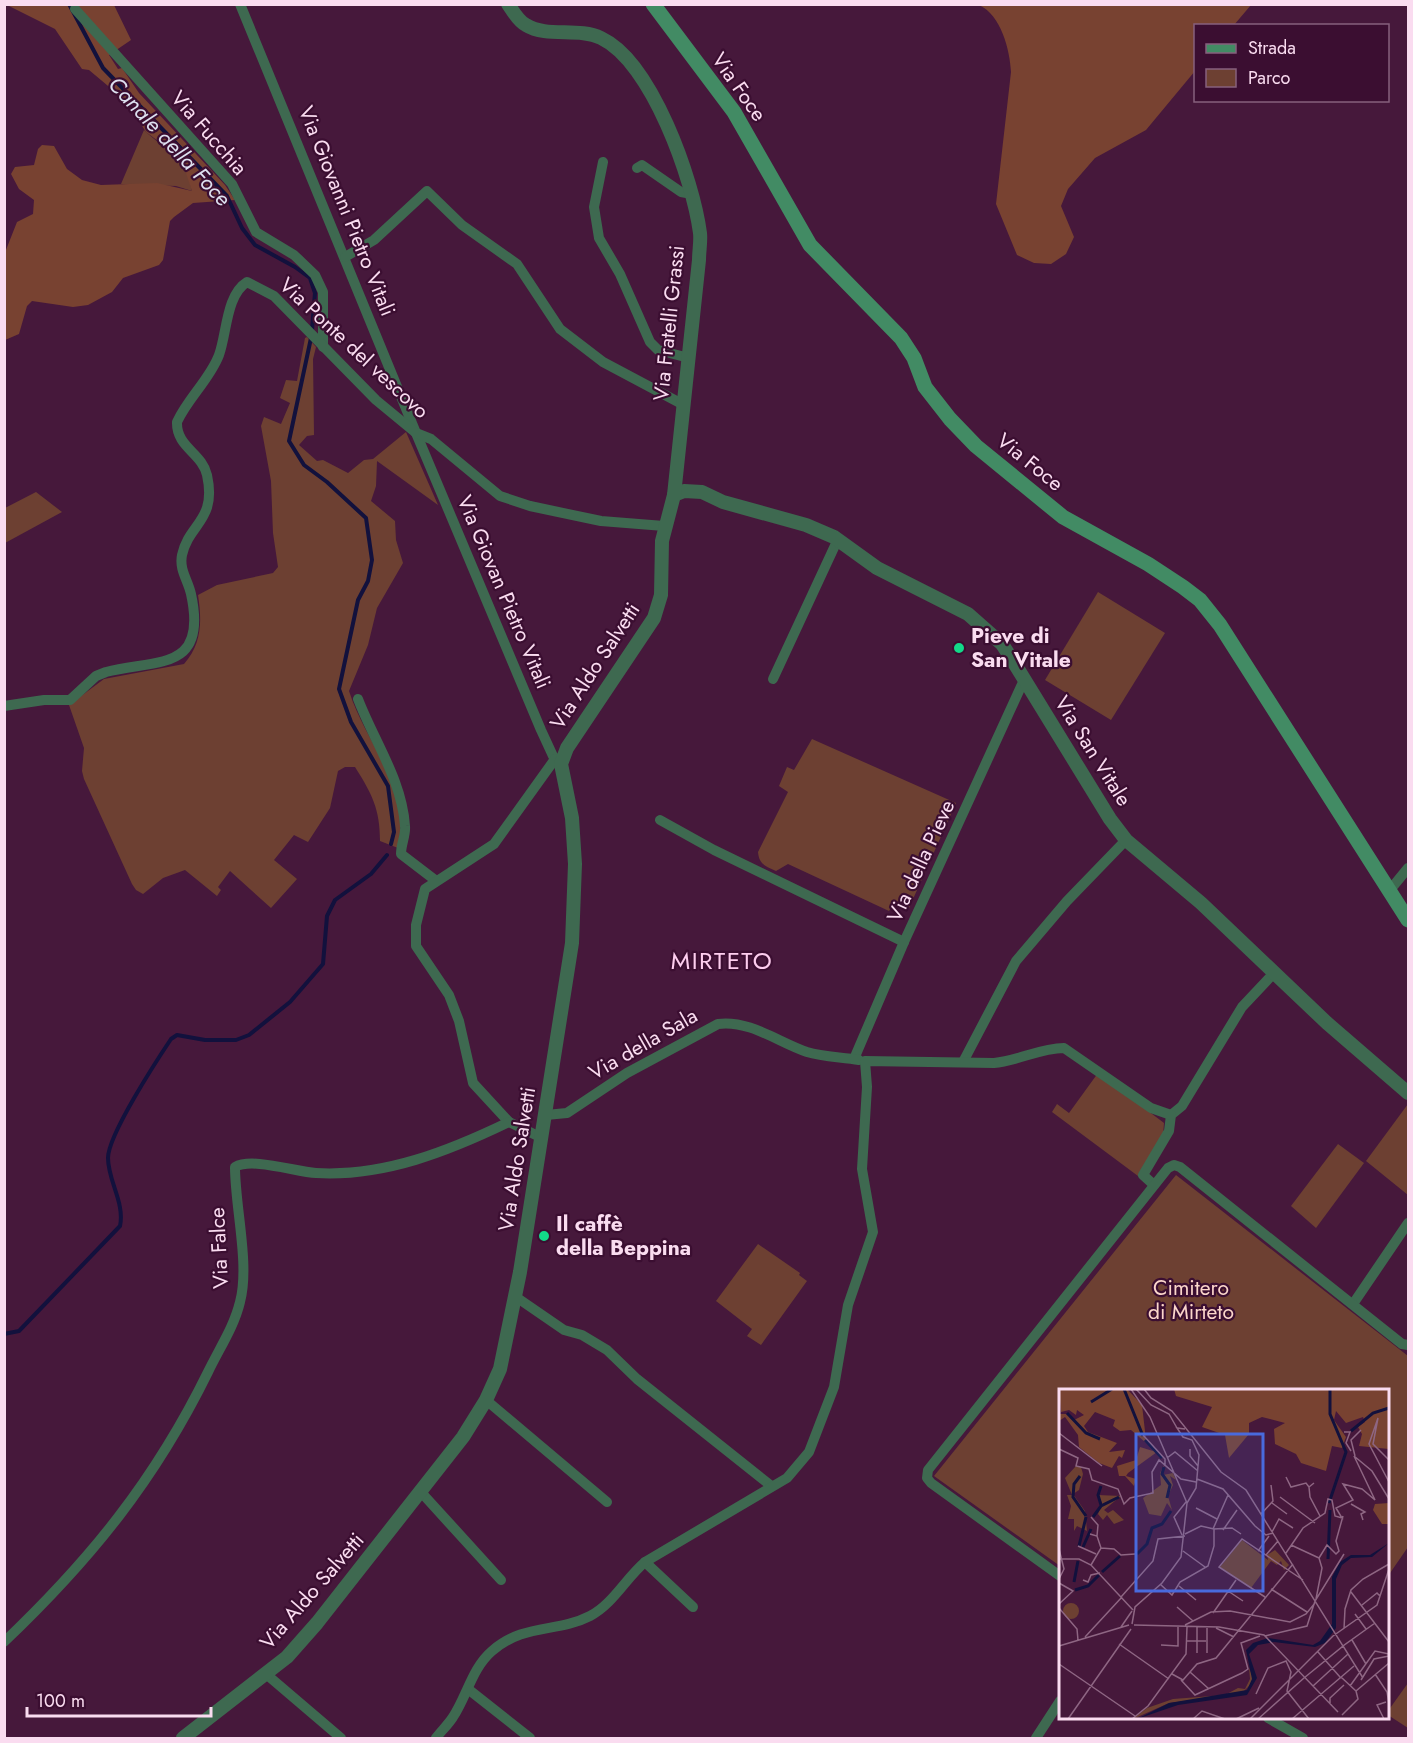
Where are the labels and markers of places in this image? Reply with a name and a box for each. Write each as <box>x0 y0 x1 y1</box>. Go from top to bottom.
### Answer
place label: Pieve di San Vitale <box>971 621 1071 675</box>
marker: Pieve di San Vitale <box>952 641 966 655</box>
place label: Il caffè della Beppina <box>556 1209 691 1263</box>
marker: Il caffè della Beppina <box>537 1229 551 1243</box>

